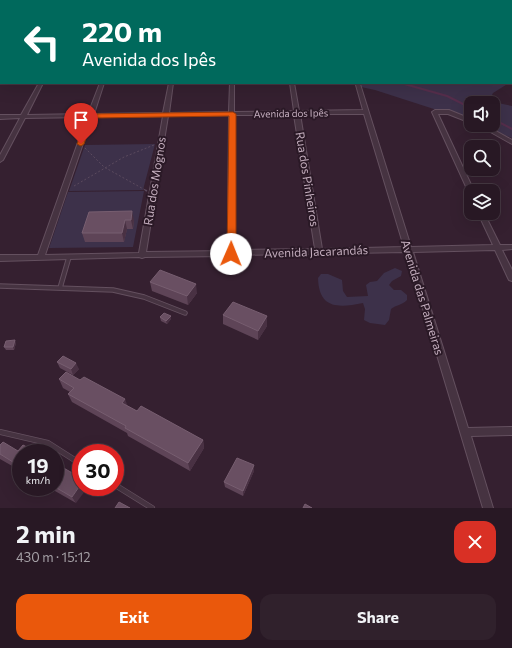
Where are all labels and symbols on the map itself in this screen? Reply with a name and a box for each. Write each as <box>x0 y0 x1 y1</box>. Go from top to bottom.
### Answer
pin <box>64 103 98 144</box>
street label: Avenida dos Ipês <box>254 106 329 120</box>
street label: Rua dos Pinheiros <box>294 131 322 227</box>
street label: Rua dos Mognos <box>140 136 168 226</box>
position arrow <box>210 233 252 275</box>
street label: Avenida das Palmeiras <box>399 238 447 356</box>
street label: Avenida Jacarandás <box>264 242 368 261</box>
speed limit sign: 30 <box>72 444 124 496</box>

